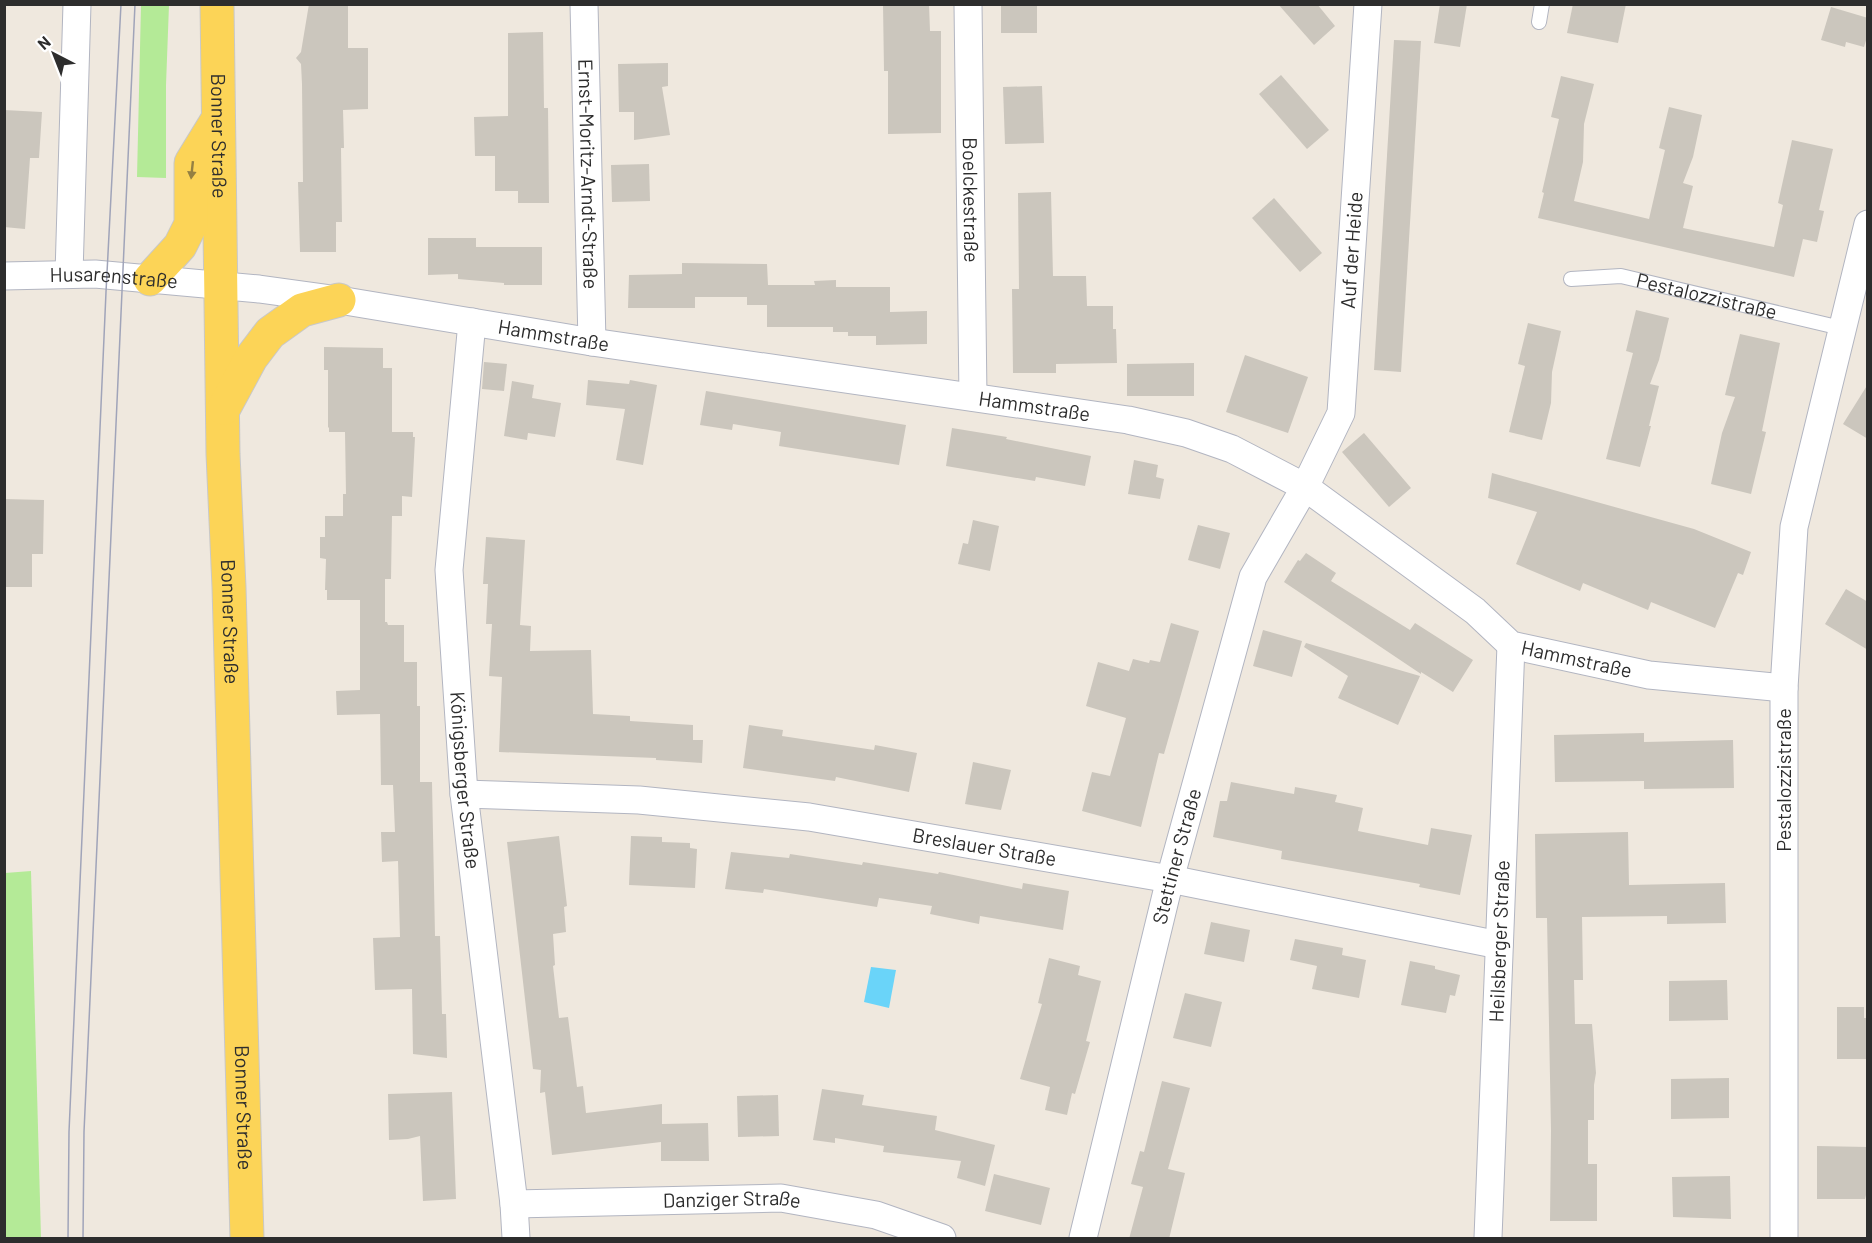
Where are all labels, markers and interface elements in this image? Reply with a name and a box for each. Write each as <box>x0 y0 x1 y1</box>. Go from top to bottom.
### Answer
north arrow <box>24 24 84 84</box>
text: N <box>33 32 54 53</box>
street label: Ernst-Moritz-Arndt-Straße <box>574 58 604 289</box>
street label: Bonner Straße <box>207 73 233 199</box>
street label: Boelckestraße <box>959 137 984 263</box>
one-way arrow <box>187 161 197 180</box>
street label: Auf der Heide <box>1335 191 1367 309</box>
street label: Husarenstraße <box>49 261 179 293</box>
street label: Pestalozzistraße <box>1634 267 1779 323</box>
street label: Hammstraße <box>496 314 611 355</box>
street label: Hammstraße <box>977 385 1092 425</box>
street label: Bonner Straße <box>217 559 245 685</box>
street label: Hammstraße <box>1519 635 1634 682</box>
street label: Königsberger Straße <box>446 691 486 870</box>
street label: Pestalozzistraße <box>1771 708 1795 852</box>
street label: Stettiner Straße <box>1146 785 1205 927</box>
street label: Breslauer Straße <box>911 822 1058 870</box>
street label: Heilsberger Straße <box>1483 860 1514 1023</box>
street label: Bonner Straße <box>231 1045 258 1170</box>
street label: Danziger Straße <box>663 1185 803 1212</box>

